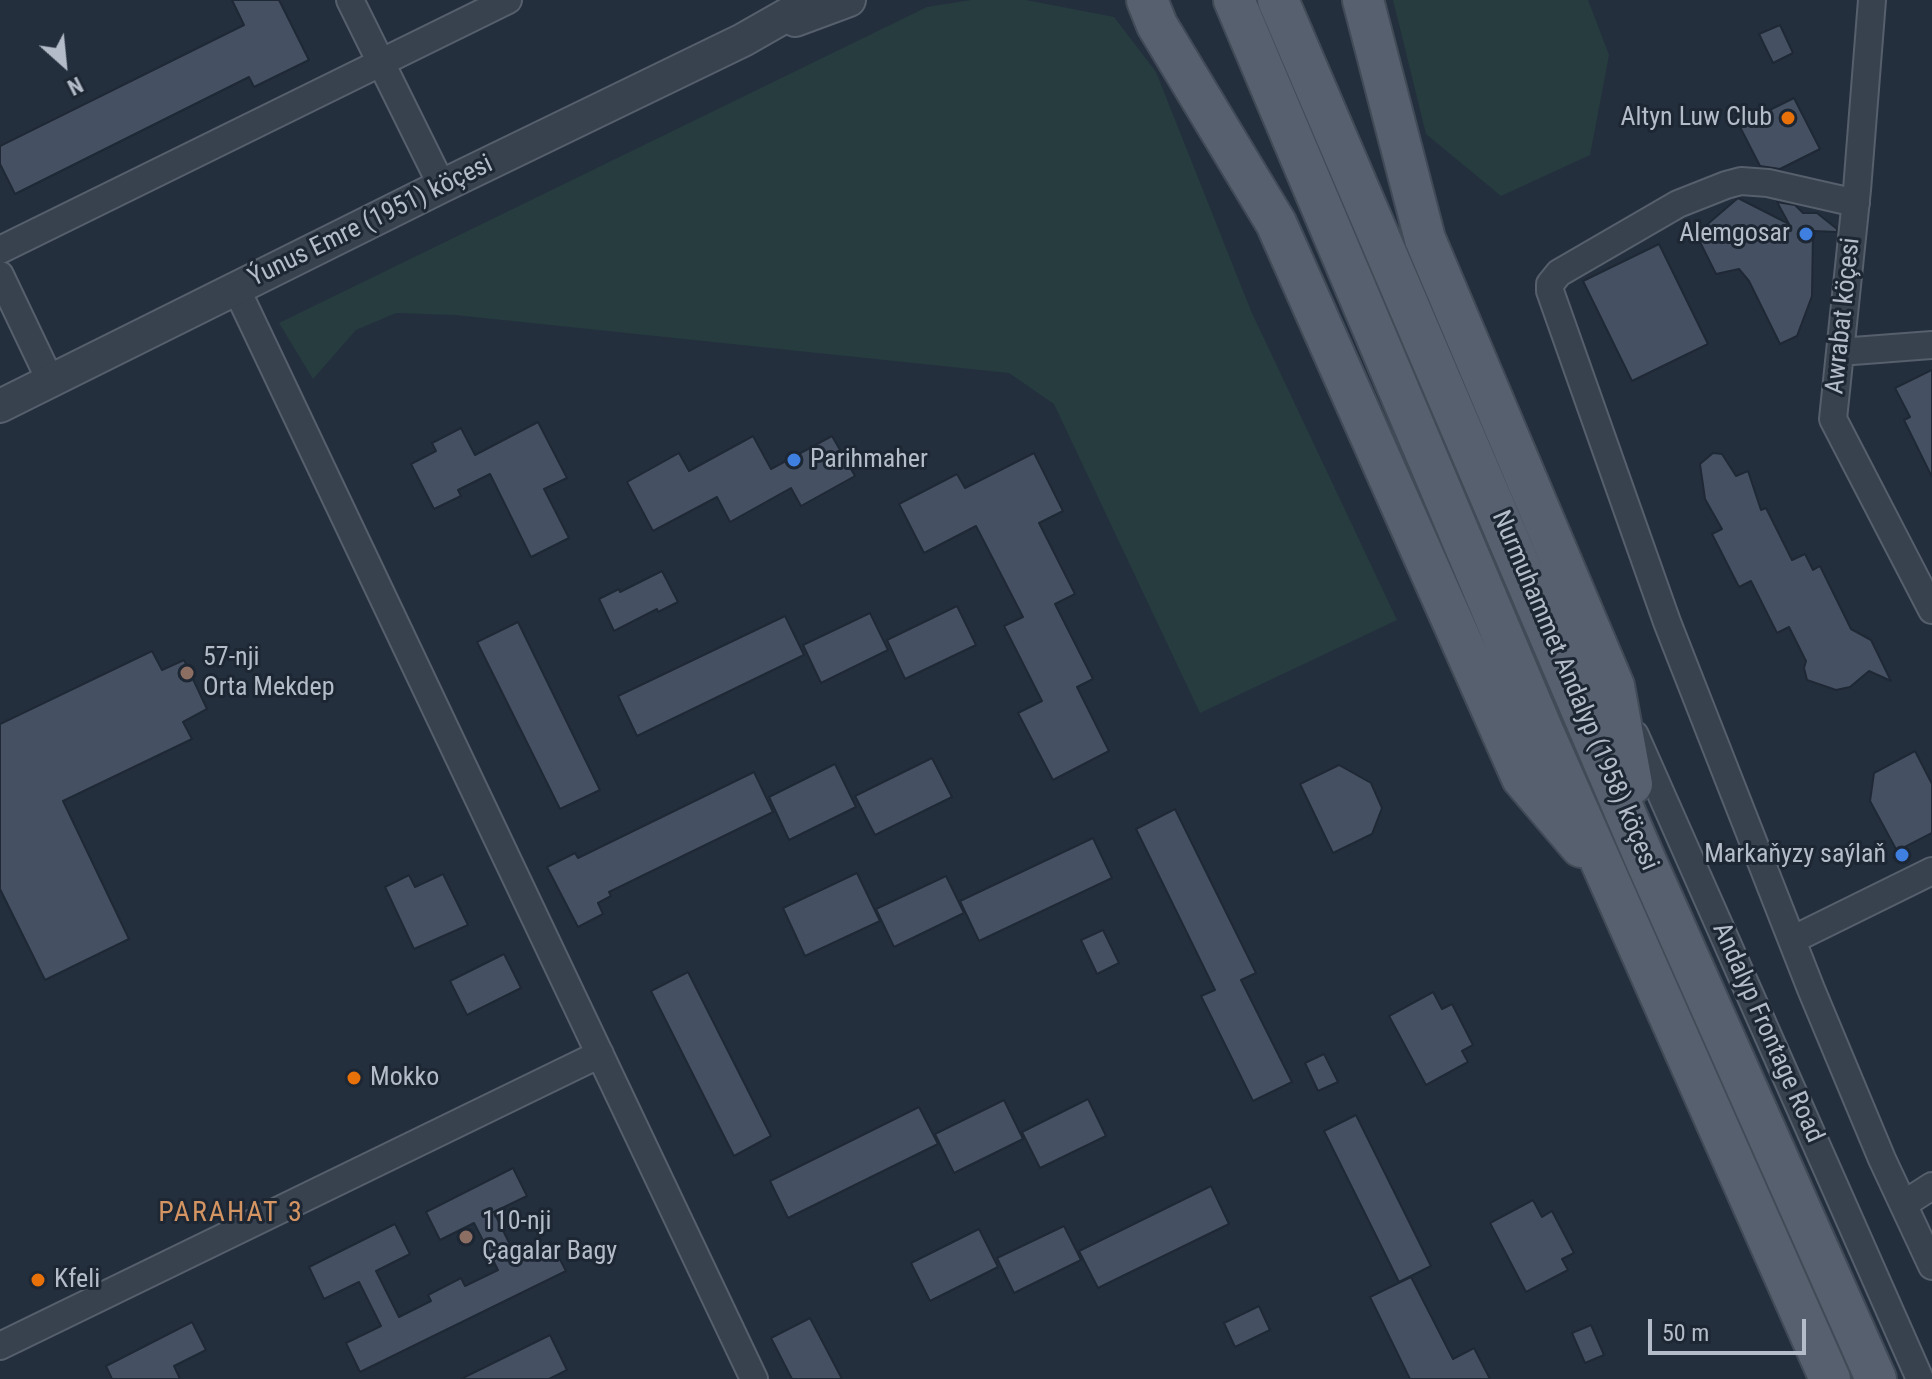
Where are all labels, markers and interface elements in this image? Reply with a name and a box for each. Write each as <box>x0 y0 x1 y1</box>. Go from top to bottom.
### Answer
north arrow <box>24 24 104 104</box>
text: N <box>63 72 87 100</box>
place label: Altyn Luw Club <box>1621 102 1772 134</box>
marker: Altyn Luw Club <box>1779 109 1797 127</box>
street label: Ýunus Emre (1951) köçesi <box>244 149 498 295</box>
place label: Alemgosar <box>1679 218 1790 250</box>
marker: Alemgosar <box>1797 225 1815 243</box>
street label: Awrabat köçesi <box>1820 236 1868 396</box>
place label: Parihmaher <box>810 444 928 476</box>
marker: Parihmaher <box>785 451 803 469</box>
street label: Nurmuhammet Andalyp (1958) köçesi <box>1484 506 1664 876</box>
place label: 57-nji Orta Mekdep <box>203 642 334 704</box>
marker: 57-nji Orta Mekdep <box>178 664 196 682</box>
place label: Markaňyzy saýlaň <box>1704 839 1886 871</box>
marker: Markaňyzy saýlaň <box>1893 846 1911 864</box>
street label: Andalyp Frontage Road <box>1704 918 1830 1148</box>
place label: Mokko <box>370 1062 439 1094</box>
marker: Mokko <box>345 1069 363 1087</box>
district label: PARAHAT 3 <box>158 1197 304 1231</box>
place label: 110-nji Çagalar Bagy <box>482 1206 617 1268</box>
marker: 110-nji Çagalar Bagy <box>457 1228 475 1246</box>
place label: Kfeli <box>54 1264 100 1296</box>
marker: Kfeli <box>29 1271 47 1289</box>
scale bar <box>1652 1303 1810 1353</box>
text: 50 m <box>1662 1319 1709 1347</box>

